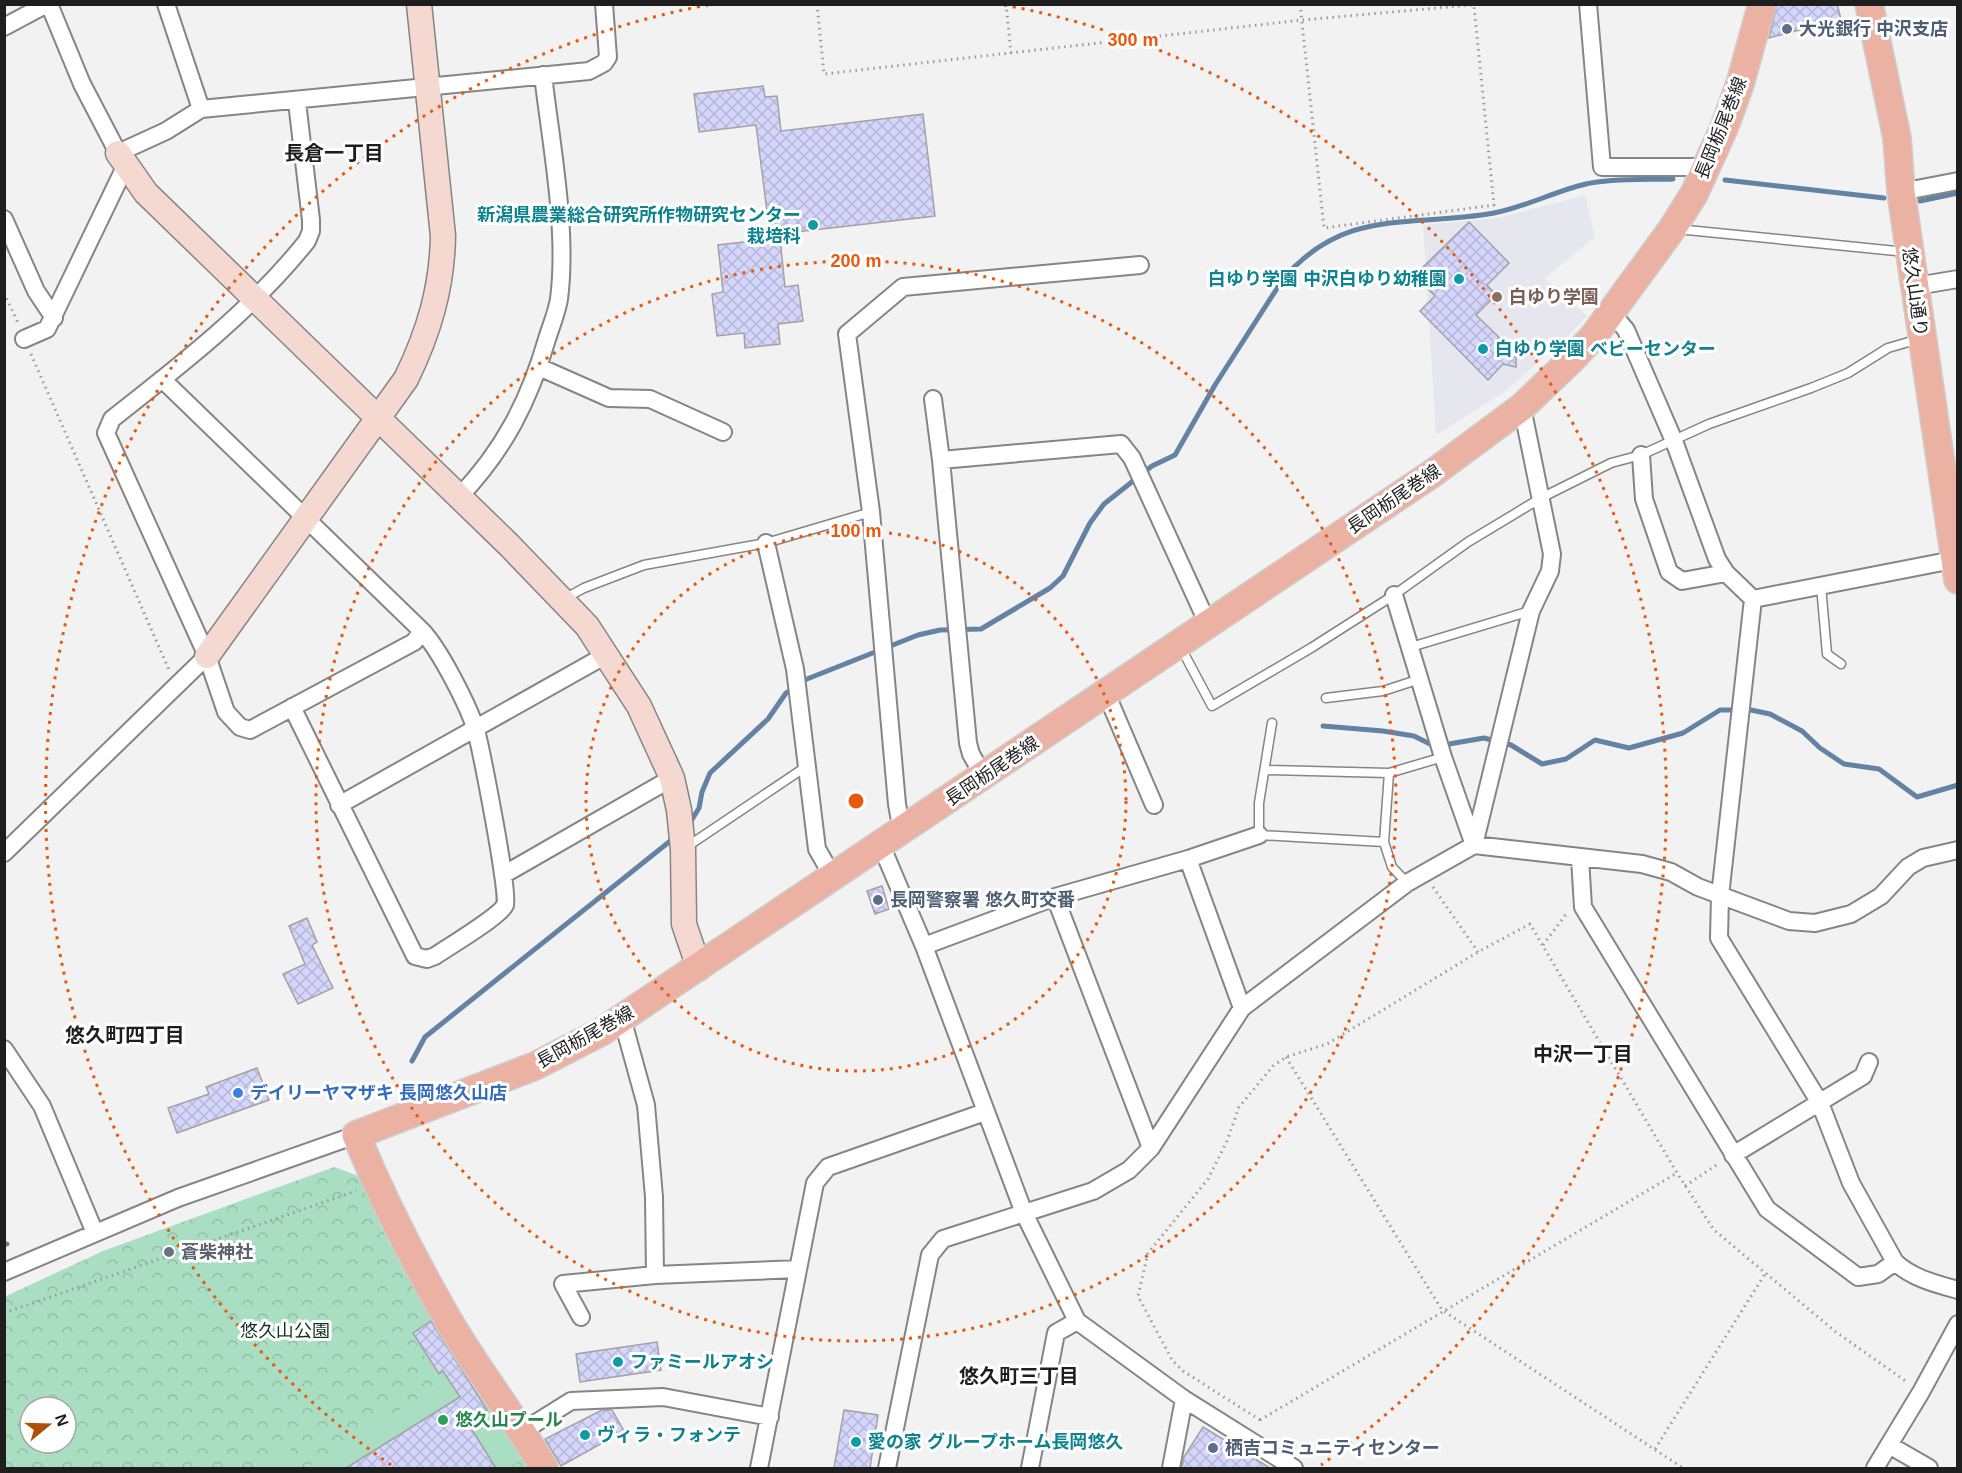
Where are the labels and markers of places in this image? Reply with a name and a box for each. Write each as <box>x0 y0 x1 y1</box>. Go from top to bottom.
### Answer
place label: 大光銀行 中沢支店 <box>1799 18 1948 39</box>
marker: 大光銀行 中沢支店 <box>1780 22 1794 36</box>
place label: 新潟県農業総合研究所作物研究センター 栽培科 <box>477 205 801 246</box>
marker: 新潟県農業総合研究所作物研究センター 栽培科 <box>806 218 820 232</box>
place label: 白ゆり学園 中沢白ゆり幼稚園 <box>1208 269 1447 289</box>
marker: 白ゆり学園 中沢白ゆり幼稚園 <box>1452 272 1466 286</box>
place label: 白ゆり学園 <box>1509 287 1599 307</box>
marker: 白ゆり学園 <box>1490 290 1504 304</box>
place label: 白ゆり学園 ベビーセンター <box>1495 339 1716 359</box>
marker: 白ゆり学園 ベビーセンター <box>1476 342 1490 356</box>
centre of rings <box>846 791 866 811</box>
place label: 長岡警察署 悠久町交番 <box>890 890 1075 910</box>
marker: 長岡警察署 悠久町交番 <box>871 893 885 907</box>
place label: デイリーヤマザキ 長岡悠久山店 <box>250 1083 507 1103</box>
marker: デイリーヤマザキ 長岡悠久山店 <box>231 1086 245 1100</box>
place label: 蒼柴神社 <box>181 1242 253 1262</box>
marker: 蒼柴神社 <box>162 1245 176 1259</box>
place label: ファミールアオシ <box>630 1352 774 1372</box>
marker: ファミールアオシ <box>611 1355 625 1369</box>
place label: 悠久山プール <box>455 1410 563 1430</box>
marker: 悠久山プール <box>436 1413 450 1427</box>
place label: ヴィラ・フォンテ <box>597 1424 741 1445</box>
marker: ヴィラ・フォンテ <box>578 1428 592 1442</box>
place label: 愛の家 グループホーム長岡悠久 <box>868 1432 1123 1452</box>
marker: 愛の家 グループホーム長岡悠久 <box>849 1435 863 1449</box>
place label: 栖吉コミュニティセンター <box>1225 1438 1440 1458</box>
marker: 栖吉コミュニティセンター <box>1206 1441 1220 1455</box>

